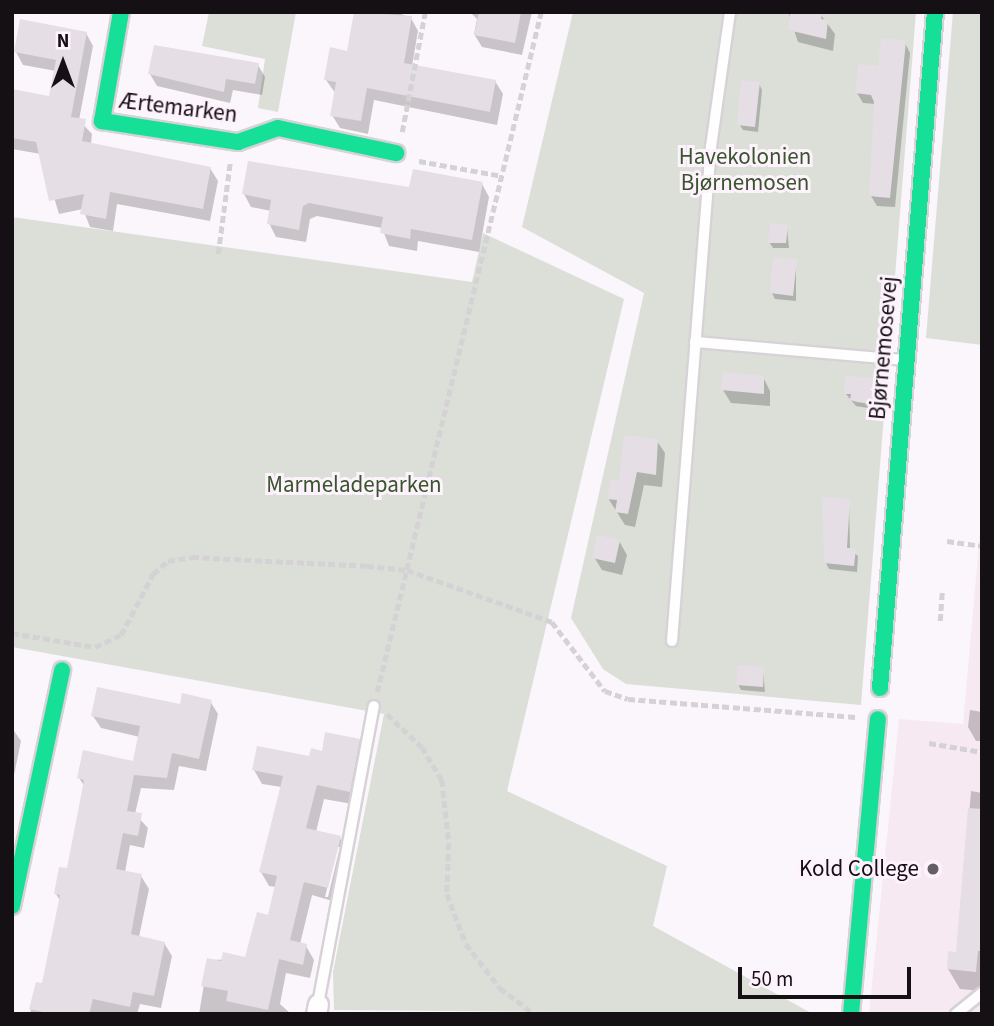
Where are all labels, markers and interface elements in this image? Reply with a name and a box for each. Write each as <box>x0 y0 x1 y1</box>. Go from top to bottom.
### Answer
north arrow <box>28 28 98 98</box>
text: N <box>57 28 69 55</box>
street label: Ærtemarken <box>117 87 239 129</box>
park label: Havekolonien Bjørnemosen <box>679 143 811 197</box>
street label: Bjørnemosevej <box>864 275 904 421</box>
park label: Marmeladeparken <box>266 471 442 499</box>
place label: Kold College <box>799 855 919 883</box>
marker: Kold College <box>925 861 941 877</box>
scale bar <box>742 953 915 997</box>
text: 50 m <box>751 964 793 994</box>

